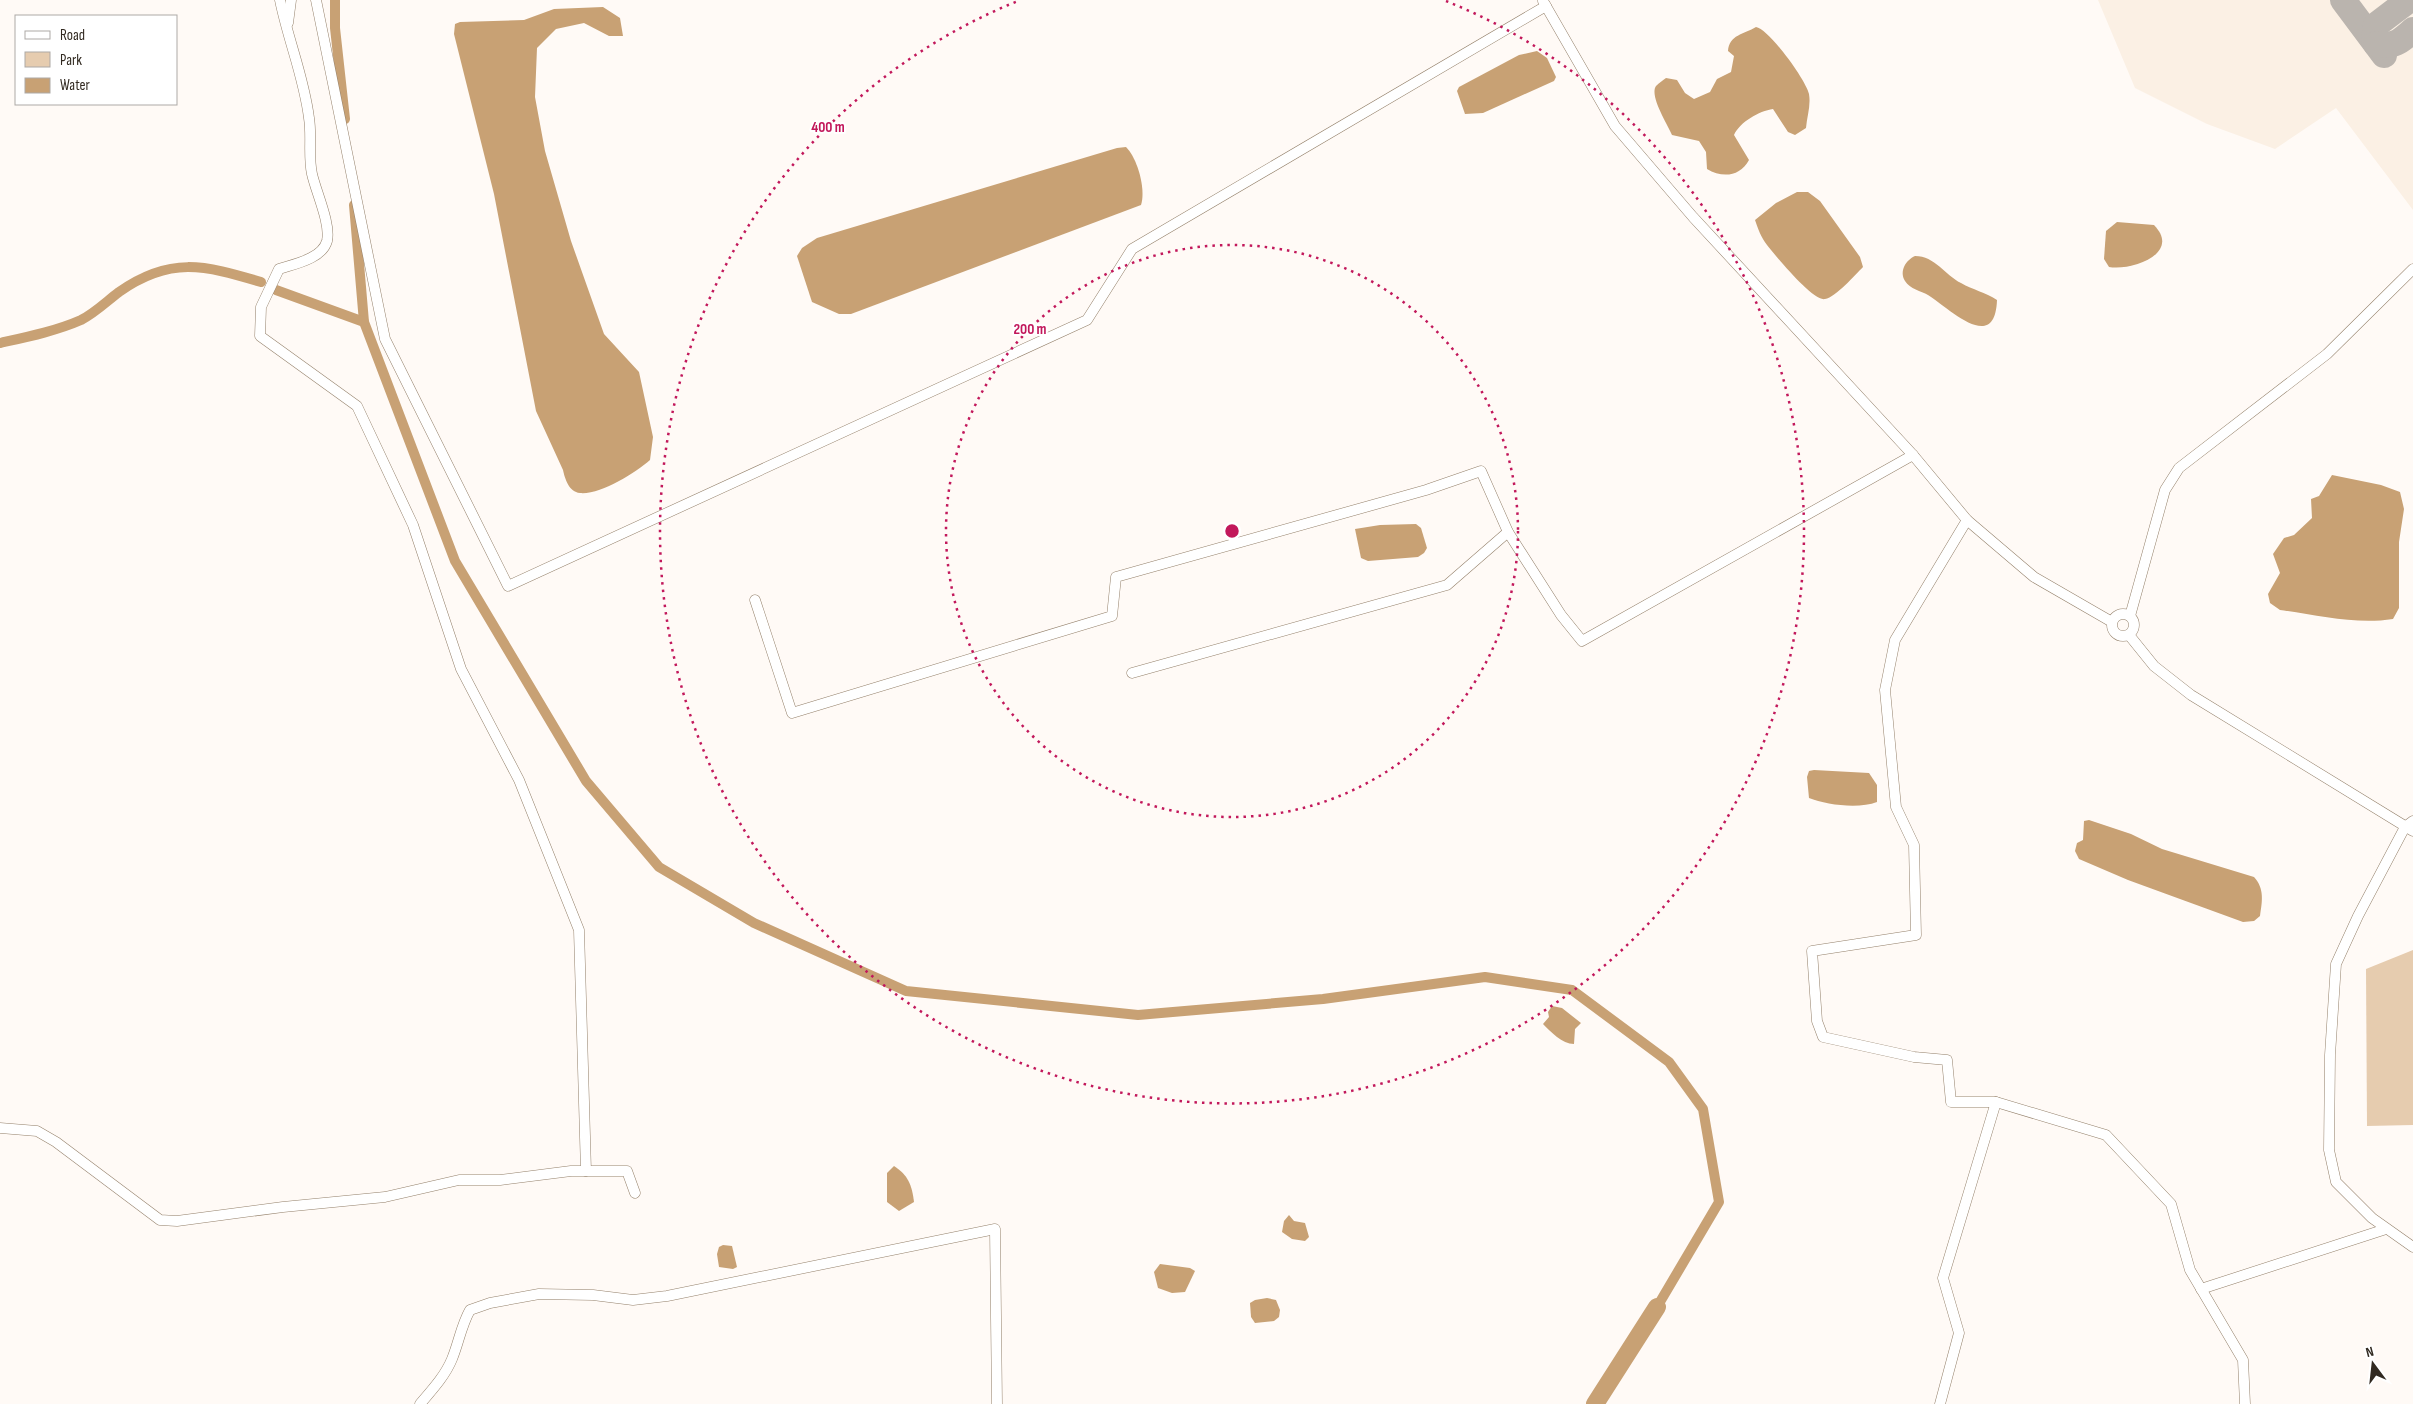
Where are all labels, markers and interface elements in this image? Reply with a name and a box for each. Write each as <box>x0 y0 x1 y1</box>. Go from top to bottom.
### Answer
legend <box>15 15 178 105</box>
text: Road <box>60 26 85 45</box>
text: Park <box>60 51 82 70</box>
text: Water <box>60 76 91 95</box>
text: 400 m <box>811 118 845 137</box>
text: 200 m <box>1013 320 1047 339</box>
centre of rings <box>1223 522 1241 540</box>
north arrow <box>2348 1339 2398 1389</box>
text: N <box>2364 1343 2376 1361</box>

